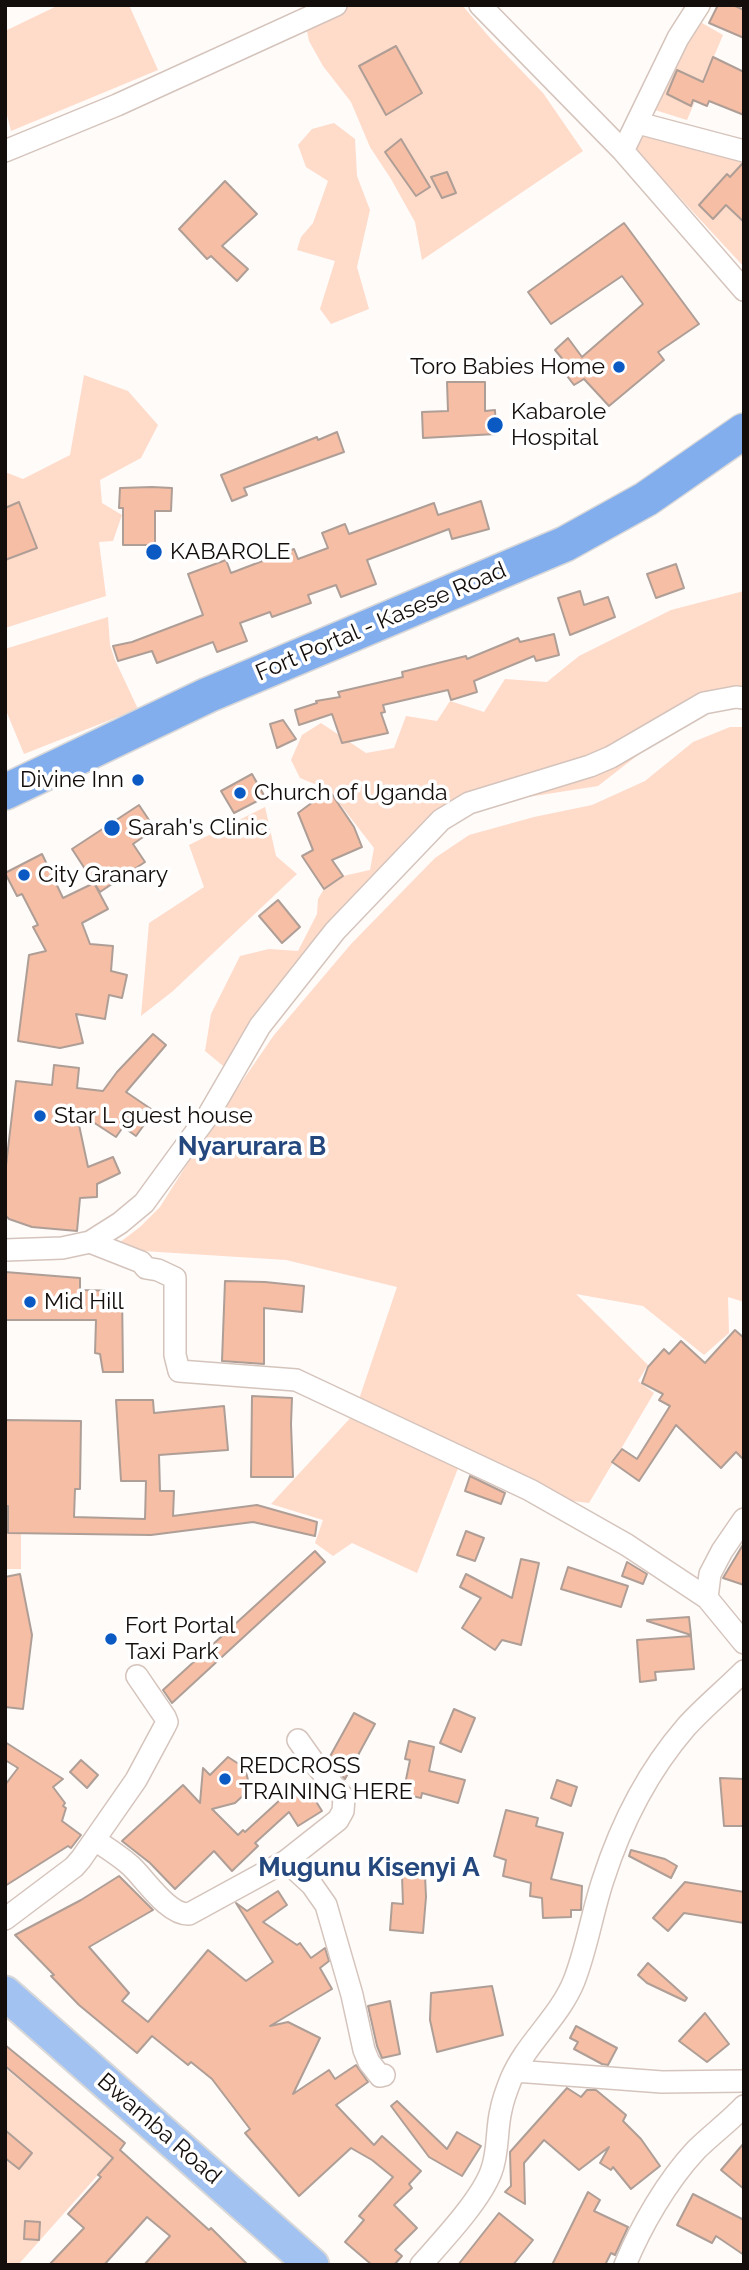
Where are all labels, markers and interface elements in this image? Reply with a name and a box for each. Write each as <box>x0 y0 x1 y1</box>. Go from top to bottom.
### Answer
place label: Toro Babies Home <box>410 353 605 381</box>
marker: Toro Babies Home <box>611 359 627 375</box>
place label: Kabarole Hospital <box>511 398 606 452</box>
marker: Kabarole Hospital <box>485 415 505 435</box>
place label: KABAROLE <box>170 538 291 566</box>
marker: KABAROLE <box>144 542 164 562</box>
street label: Fort Portal - Kasese Road <box>252 557 510 687</box>
place label: Divine Inn <box>20 766 124 794</box>
marker: Divine Inn <box>130 772 146 788</box>
place label: Church of Uganda <box>254 779 448 807</box>
marker: Church of Uganda <box>232 785 248 801</box>
place label: Sarah's Clinic <box>128 814 268 842</box>
marker: Sarah's Clinic <box>102 818 122 838</box>
place label: City Granary <box>38 861 168 889</box>
marker: City Granary <box>16 867 32 883</box>
place label: Star L guest house <box>54 1102 253 1130</box>
marker: Star L guest house <box>32 1108 48 1124</box>
district label: Nyarurara B <box>178 1131 326 1163</box>
place label: Mid Hill <box>44 1288 124 1316</box>
marker: Mid Hill <box>22 1294 38 1310</box>
place label: Fort Portal Taxi Park <box>125 1612 235 1666</box>
marker: Fort Portal Taxi Park <box>103 1631 119 1647</box>
place label: REDCROSS TRAINING HERE <box>239 1752 413 1806</box>
marker: REDCROSS TRAINING HERE <box>217 1771 233 1787</box>
district label: Mugunu Kisenyi A <box>258 1852 480 1884</box>
street label: Bwamba Road <box>91 2068 227 2190</box>

